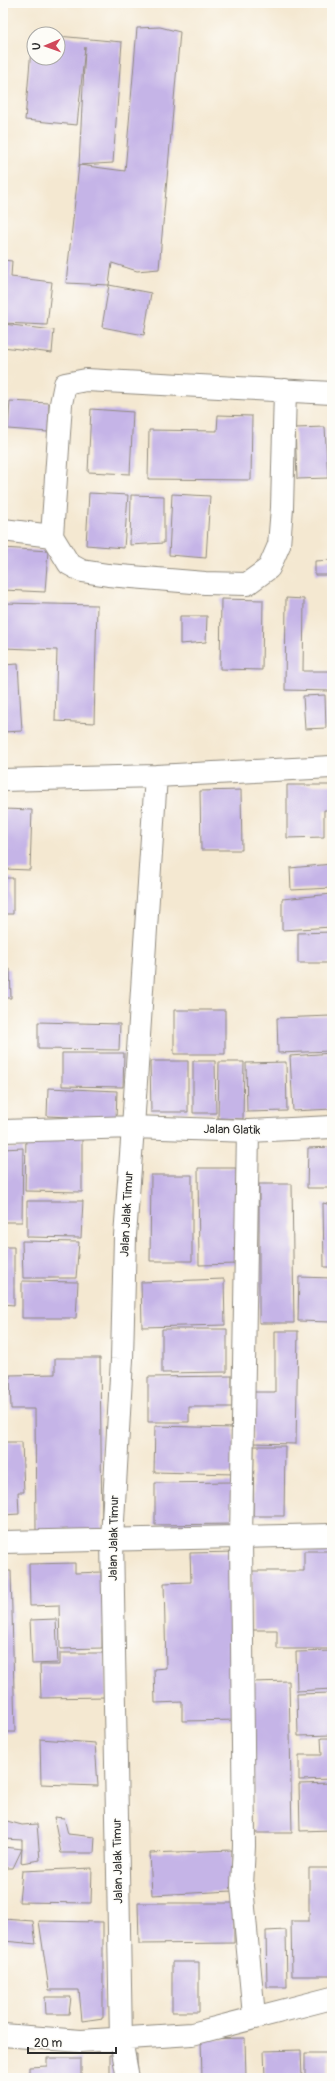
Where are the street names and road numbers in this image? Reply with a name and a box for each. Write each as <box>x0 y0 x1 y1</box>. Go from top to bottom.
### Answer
street label: Jalan Glatik <box>204 1122 260 1138</box>
street label: Jalan Jalak Timur <box>117 1170 137 1257</box>
street label: Jalan Jalak Timur <box>106 1494 122 1581</box>
street label: Jalan Jalak Timur <box>110 1817 126 1904</box>

